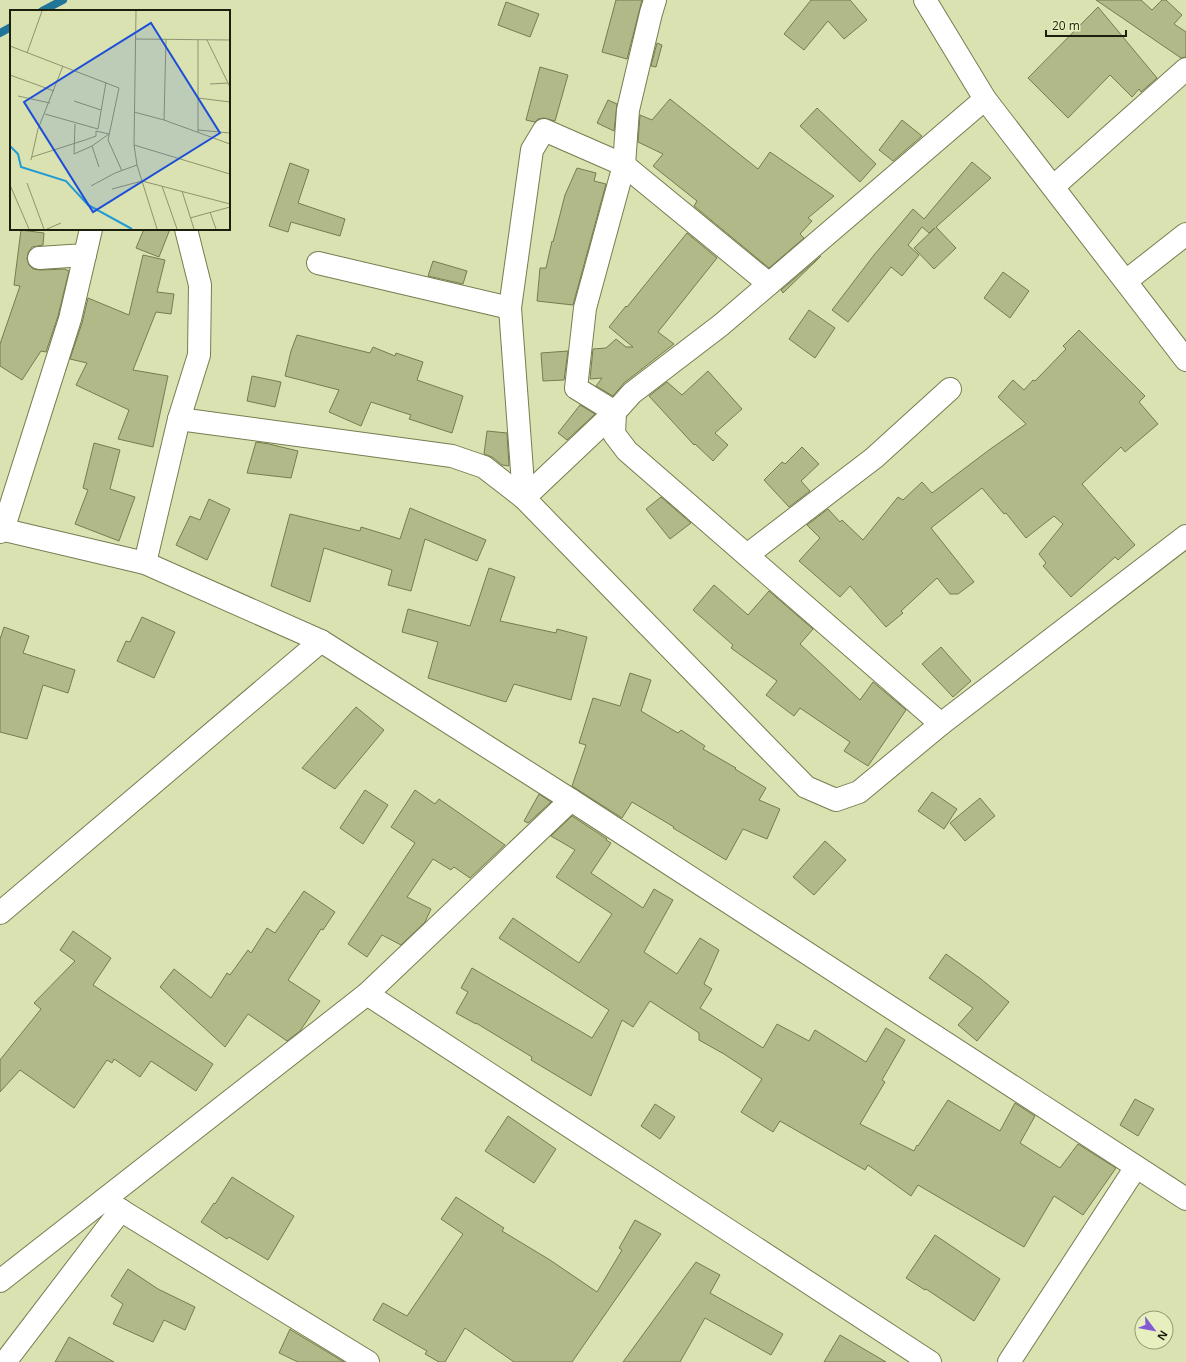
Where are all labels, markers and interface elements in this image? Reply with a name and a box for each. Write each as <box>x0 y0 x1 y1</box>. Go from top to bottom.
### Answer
inset map <box>10 10 230 230</box>
scale bar <box>1046 12 1126 38</box>
text: 20 m <box>1052 17 1080 34</box>
north arrow <box>1134 1310 1174 1350</box>
text: N <box>1154 1328 1172 1343</box>

